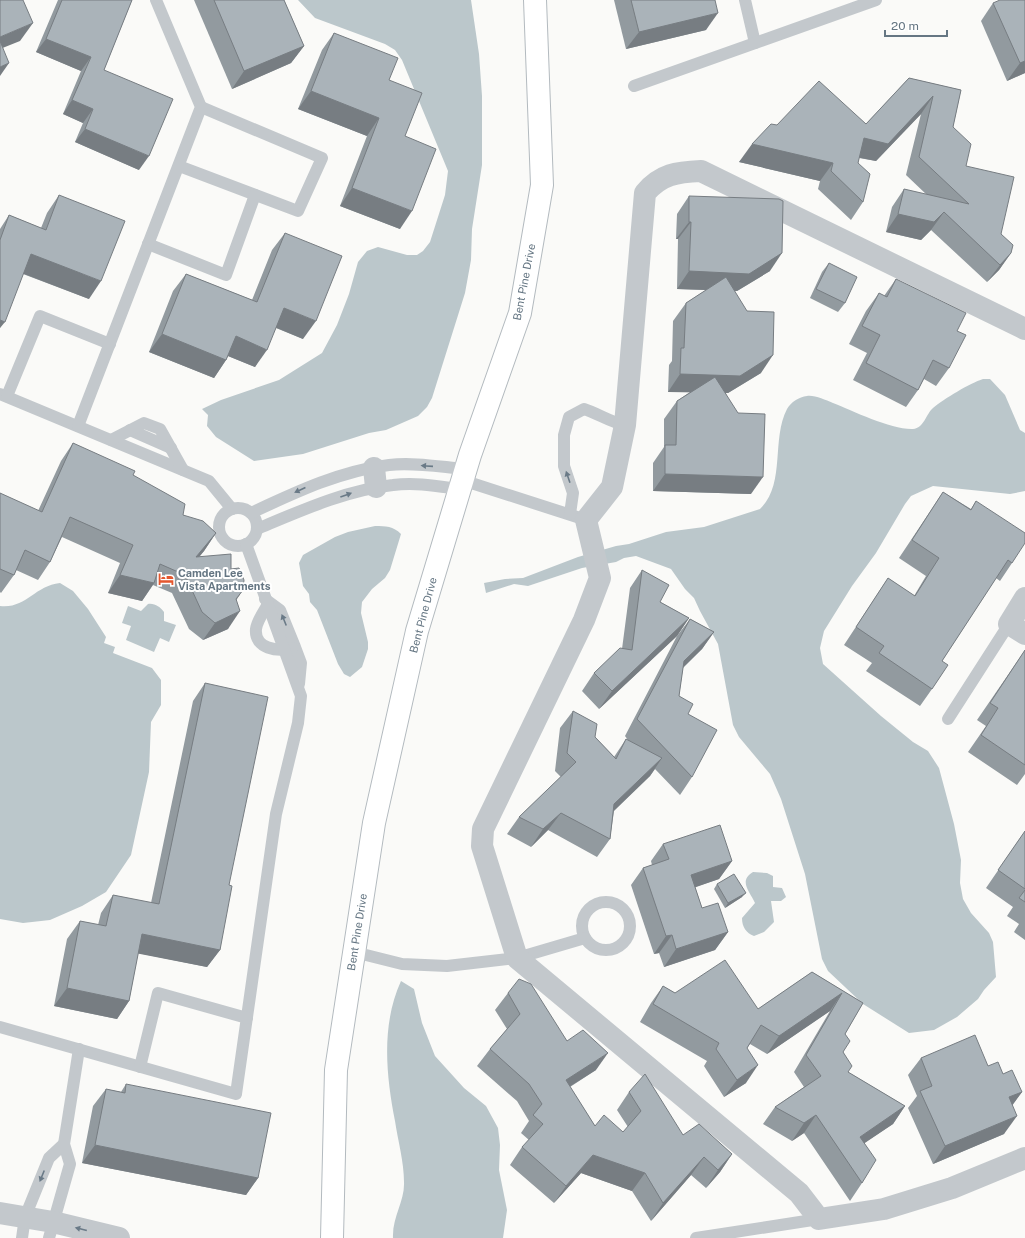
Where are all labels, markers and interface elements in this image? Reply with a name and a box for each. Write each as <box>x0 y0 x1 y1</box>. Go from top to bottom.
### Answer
scale bar <box>885 12 947 38</box>
text: 20 m <box>891 19 919 33</box>
street label: Bent Pine Drive <box>511 243 537 321</box>
one-way arrow <box>420 463 433 470</box>
one-way arrow <box>564 470 570 482</box>
one-way arrow <box>295 487 306 493</box>
one-way arrow <box>340 492 352 498</box>
place label: Camden Lee Vista Apartments <box>178 567 271 592</box>
hotel icon: Camden Lee Vista Apartments <box>157 570 175 588</box>
street label: Bent Pine Drive <box>407 576 439 654</box>
one-way arrow <box>281 614 287 625</box>
street label: Bent Pine Drive <box>345 893 369 971</box>
one-way arrow <box>39 1170 45 1182</box>
one-way arrow <box>75 1225 87 1231</box>

